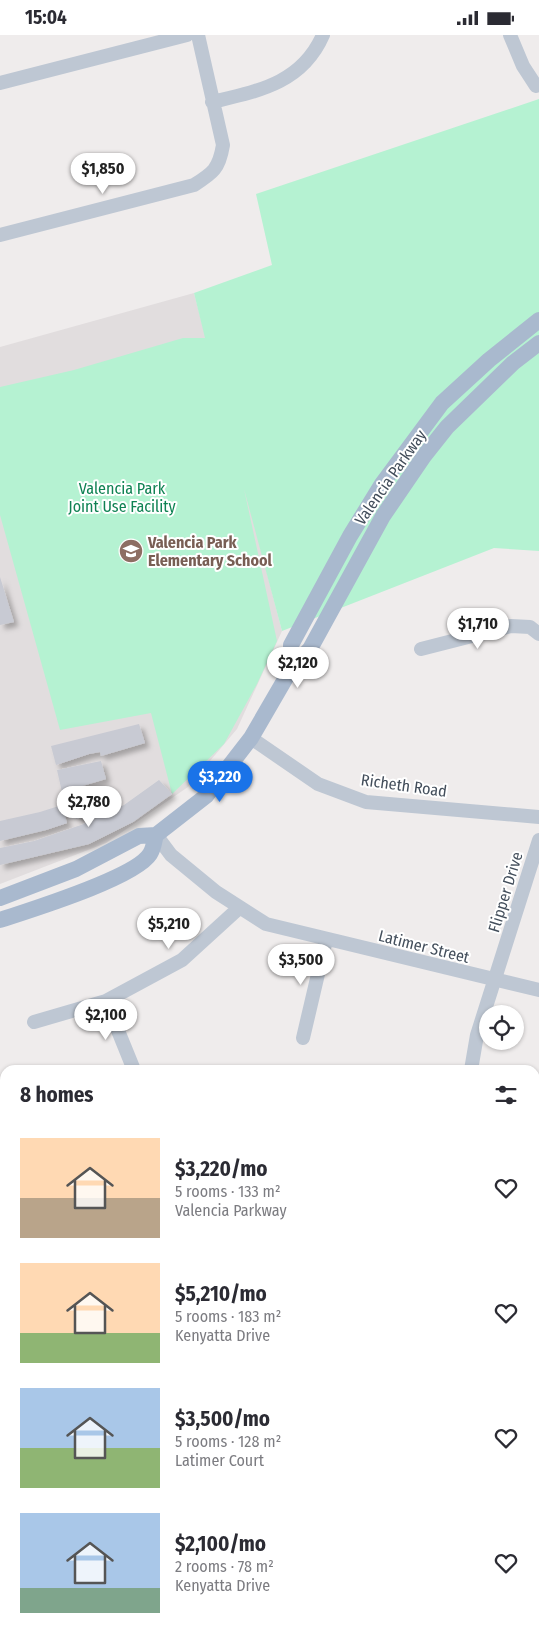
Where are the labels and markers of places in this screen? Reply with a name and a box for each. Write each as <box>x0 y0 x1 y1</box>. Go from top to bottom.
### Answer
pin: $1,850 <box>62 153 144 195</box>
place label: Valencia Park Elementary School <box>147 533 273 570</box>
school or university icon: Valencia Park Elementary School <box>118 538 144 564</box>
pin: $1,710 <box>437 607 519 650</box>
pin: $2,120 <box>257 647 339 689</box>
pin: $3,220 <box>179 761 261 803</box>
pin: $2,780 <box>48 785 130 828</box>
pin: $5,210 <box>128 907 210 950</box>
pin: $3,500 <box>260 943 342 986</box>
pin: $2,100 <box>65 999 147 1041</box>

